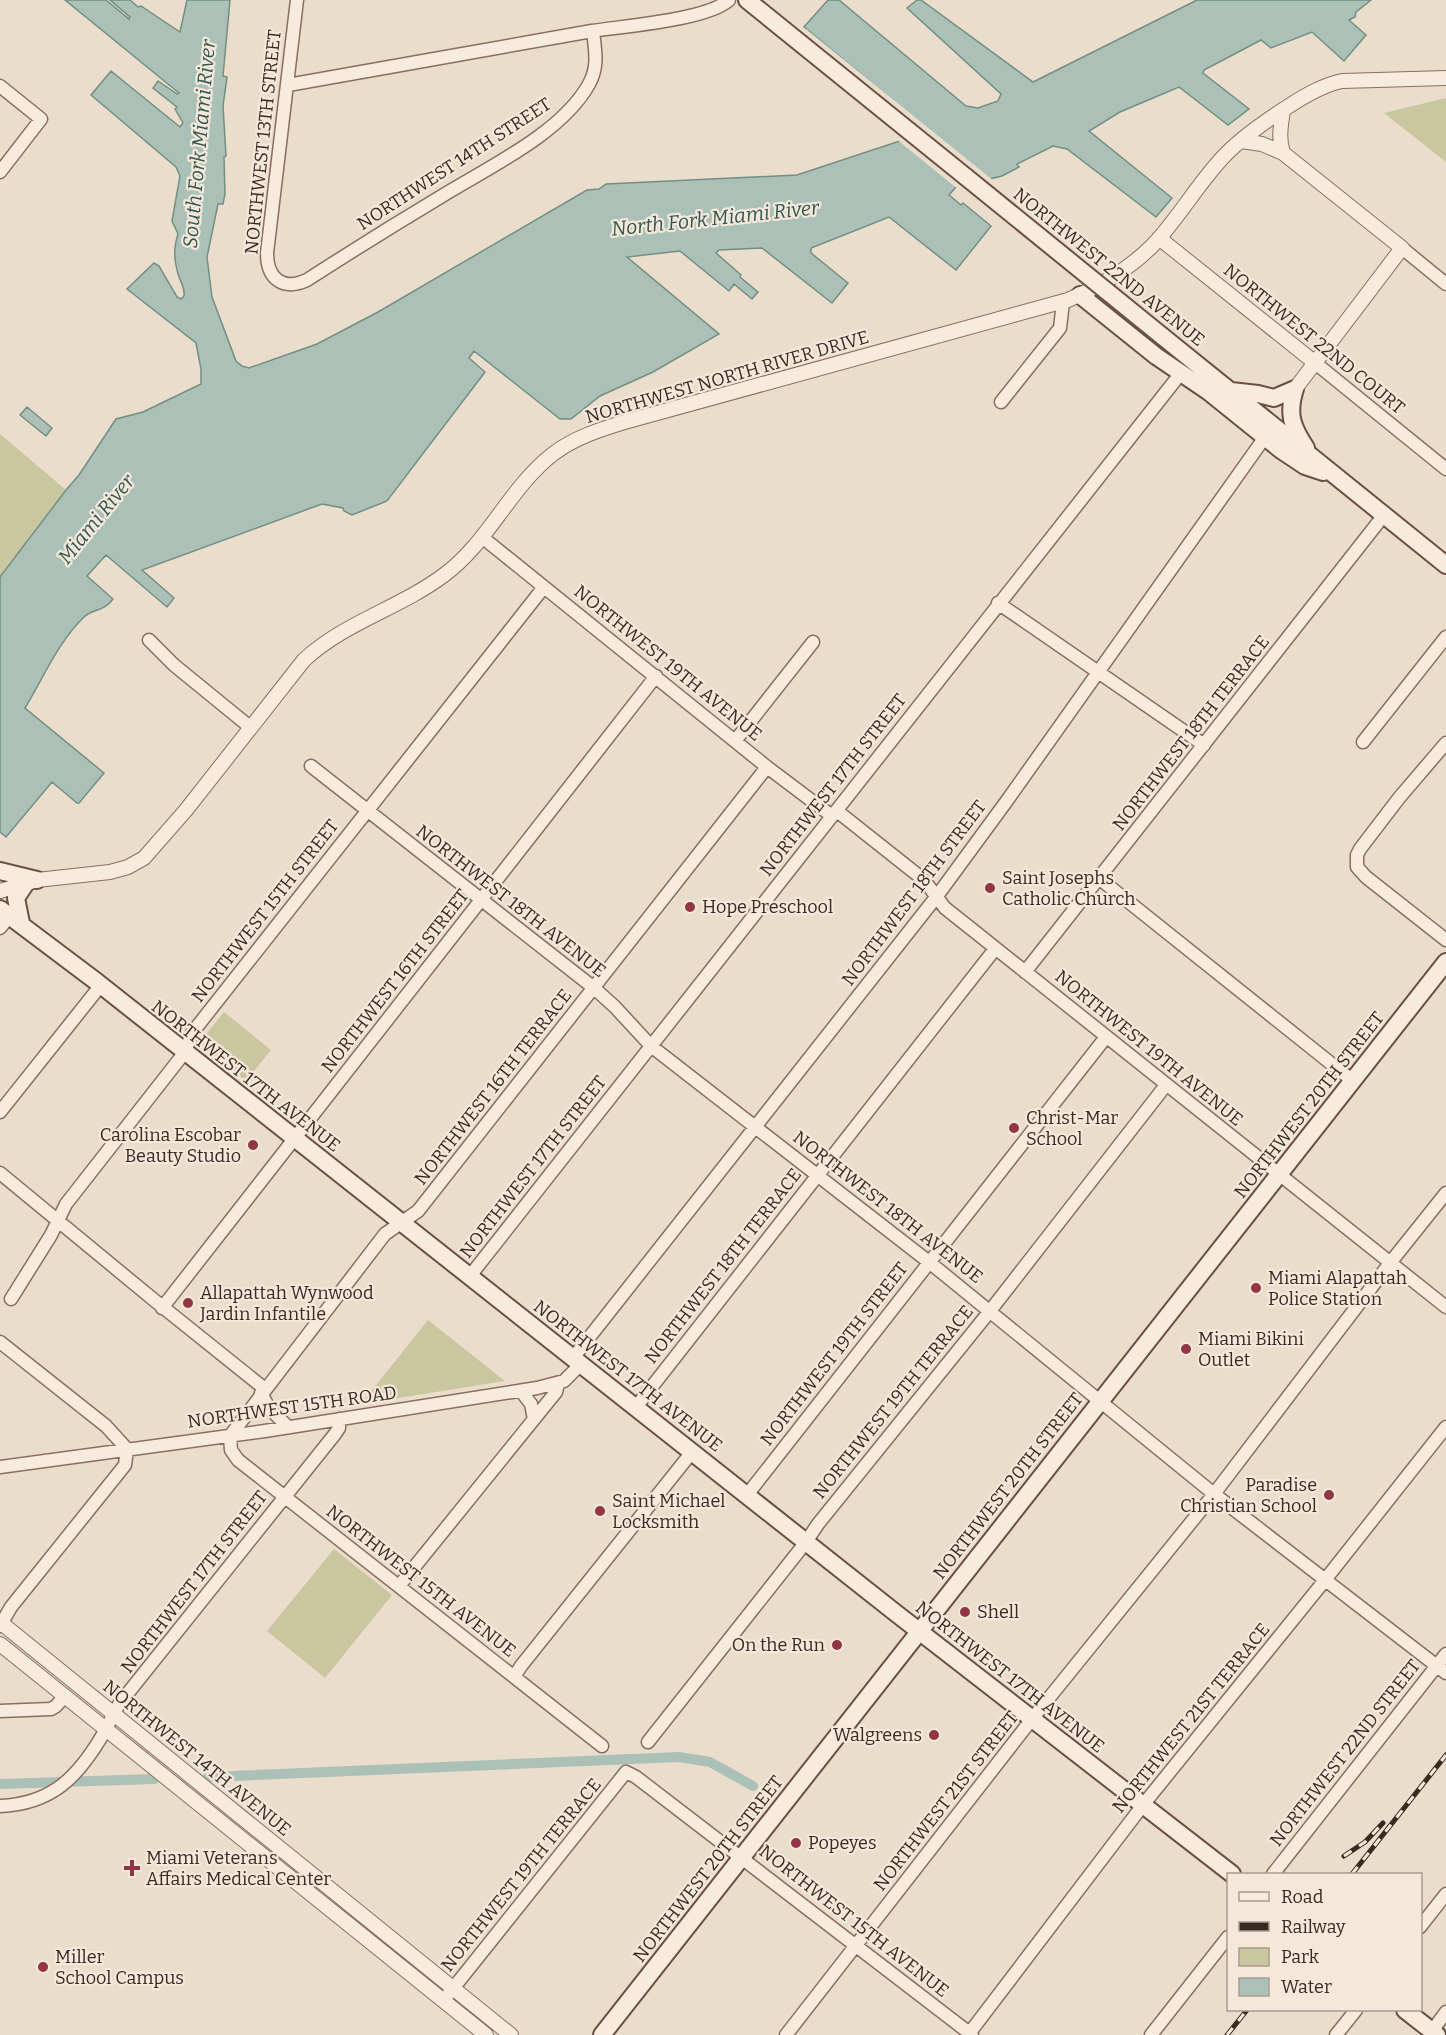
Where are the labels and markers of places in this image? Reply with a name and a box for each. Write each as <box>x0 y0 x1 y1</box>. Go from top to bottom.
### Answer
place label: Saint Josephs Catholic Church <box>1002 867 1135 910</box>
marker: Saint Josephs Catholic Church <box>983 881 997 895</box>
place label: Hope Preschool <box>702 896 833 918</box>
marker: Hope Preschool <box>683 900 697 914</box>
place label: Christ-Mar School <box>1026 1107 1118 1150</box>
marker: Christ-Mar School <box>1007 1121 1021 1135</box>
place label: Carolina Escobar Beauty Studio <box>100 1124 241 1167</box>
marker: Carolina Escobar Beauty Studio <box>246 1138 260 1152</box>
place label: Miami Alapattah Police Station <box>1268 1267 1407 1310</box>
marker: Miami Alapattah Police Station <box>1249 1281 1263 1295</box>
place label: Allapattah Wynwood Jardin Infantile <box>199 1282 374 1325</box>
marker: Allapattah Wynwood Jardin Infantile <box>181 1296 195 1310</box>
place label: Miami Bikini Outlet <box>1198 1328 1304 1371</box>
marker: Miami Bikini Outlet <box>1179 1342 1193 1356</box>
place label: Paradise Christian School <box>1180 1474 1317 1517</box>
marker: Paradise Christian School <box>1322 1488 1336 1502</box>
place label: Saint Michael Locksmith <box>612 1490 725 1533</box>
marker: Saint Michael Locksmith <box>593 1504 607 1518</box>
place label: Shell <box>977 1601 1019 1623</box>
marker: Shell <box>958 1605 972 1619</box>
place label: On the Run <box>732 1634 826 1656</box>
marker: On the Run <box>830 1638 844 1652</box>
place label: Walgreens <box>833 1724 922 1746</box>
marker: Walgreens <box>927 1728 941 1742</box>
place label: Popeyes <box>808 1832 877 1854</box>
marker: Popeyes <box>789 1836 803 1850</box>
place label: Miami Veterans Affairs Medical Center <box>146 1847 331 1890</box>
marker: Miami Veterans Affairs Medical Center <box>123 1859 141 1877</box>
place label: Miller School Campus <box>55 1946 184 1989</box>
marker: Miller School Campus <box>36 1960 50 1974</box>

